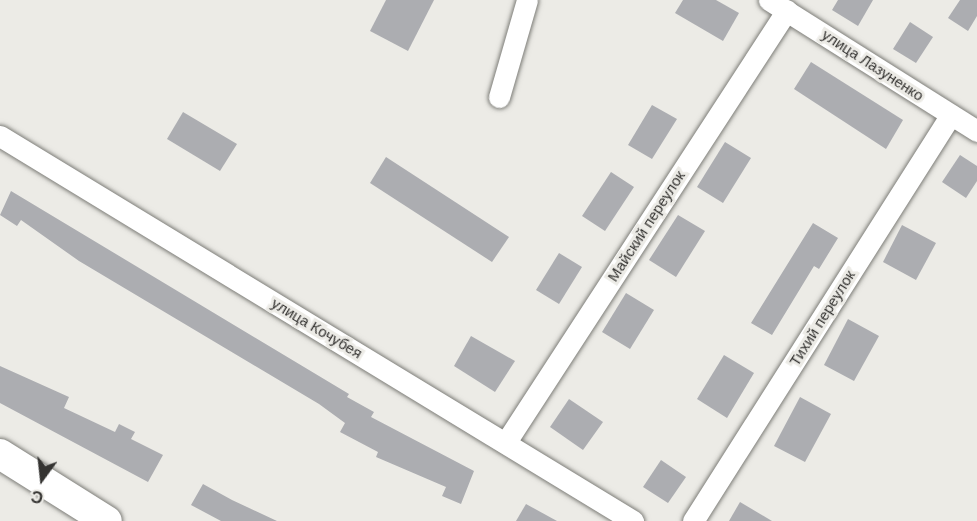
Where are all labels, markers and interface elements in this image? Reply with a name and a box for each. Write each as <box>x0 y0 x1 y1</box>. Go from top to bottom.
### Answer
street label: улица Лазуненко <box>819 25 927 105</box>
street label: Майский переулок <box>603 167 689 285</box>
street label: Тихий переулок <box>785 267 859 369</box>
street label: улица Кочубея <box>268 294 366 362</box>
north arrow <box>12 449 72 509</box>
text: С <box>29 487 45 507</box>

